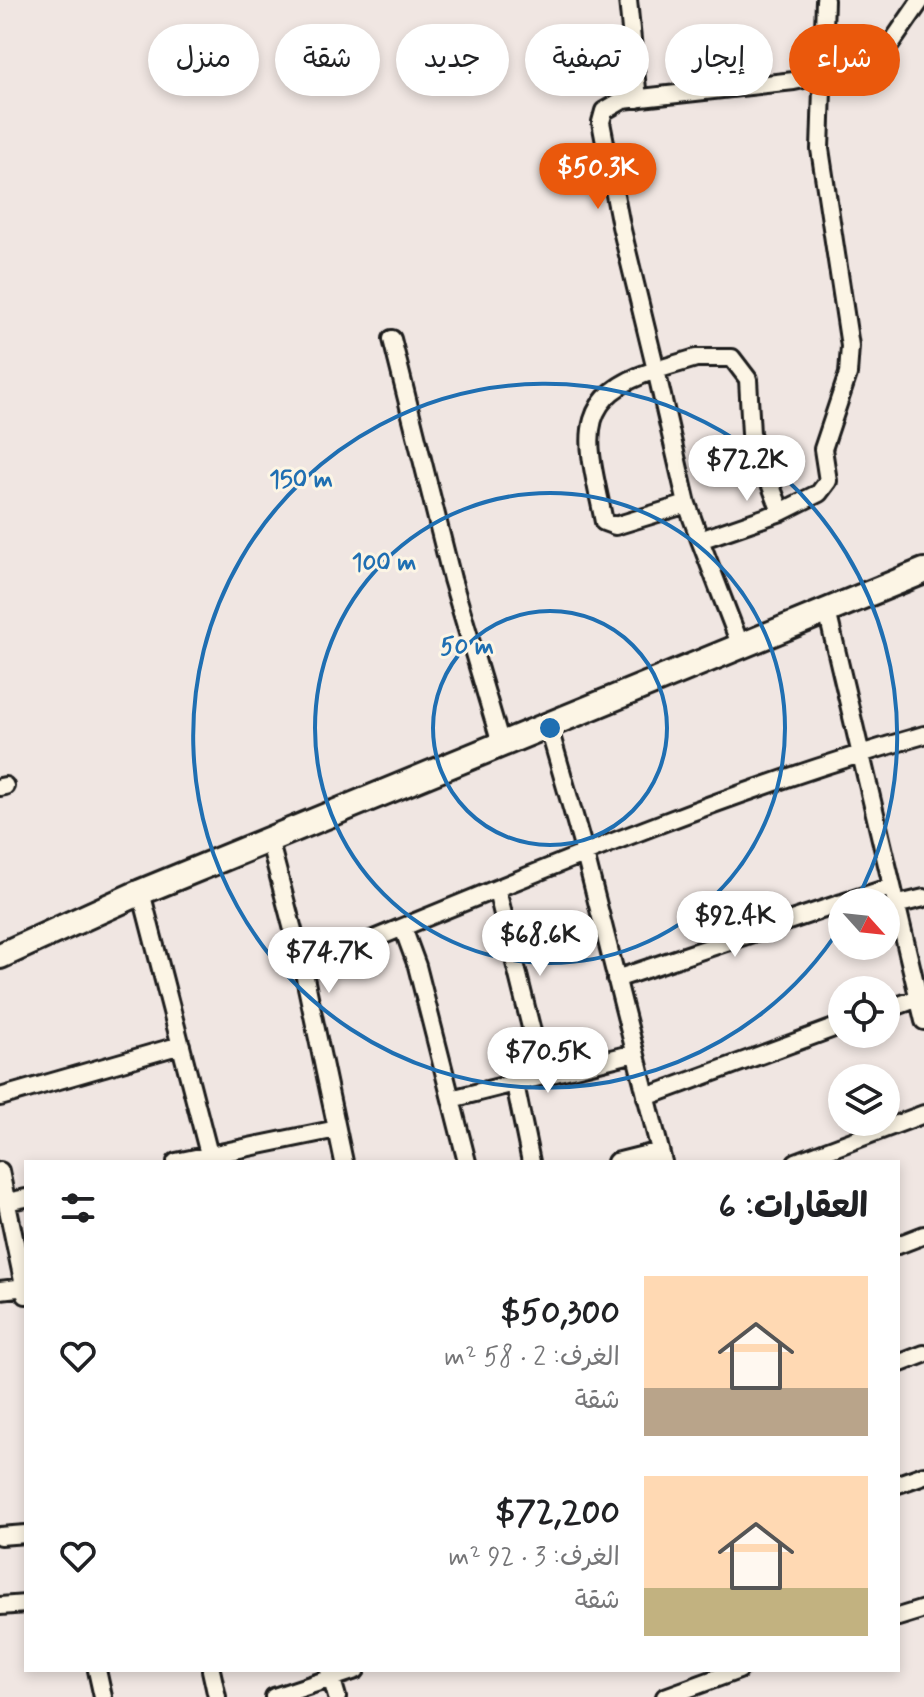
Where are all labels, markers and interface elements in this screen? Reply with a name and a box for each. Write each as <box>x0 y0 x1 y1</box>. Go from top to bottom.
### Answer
chip: منزل <box>148 24 259 96</box>
chip: شقة <box>275 24 380 96</box>
chip: جديد <box>396 24 509 96</box>
chip: تصفية <box>525 24 649 96</box>
chip: إيجار <box>665 24 773 96</box>
chip: شراء <box>789 24 900 96</box>
pin: $50.3K <box>533 143 663 211</box>
text: $50.3K <box>557 152 639 186</box>
pin: $72.2K <box>682 435 812 503</box>
text: $72.2K <box>706 444 788 478</box>
text: 150 m <box>269 465 333 496</box>
text: 100 m <box>352 548 416 579</box>
text: 50 m <box>440 632 494 663</box>
centre of rings <box>536 714 564 742</box>
north arrow <box>828 888 900 960</box>
map controls <box>828 888 900 1136</box>
pin: $92.4K <box>670 891 800 959</box>
text: $92.4K <box>695 900 775 934</box>
pin: $68.6K <box>475 910 605 978</box>
text: $68.6K <box>500 919 580 953</box>
pin: $74.7K <box>264 927 394 995</box>
text: $74.7K <box>286 936 372 970</box>
button: locate <box>828 976 900 1048</box>
pin: $70.5K <box>483 1027 613 1095</box>
text: $70.5K <box>505 1036 591 1070</box>
button: layers <box>828 1064 900 1136</box>
text: العقارات: 6 <box>718 1185 868 1230</box>
icon: filters <box>56 1186 100 1230</box>
text: $50,300 <box>500 1291 620 1336</box>
icon: home <box>708 1308 804 1404</box>
icon: heart <box>56 1334 100 1378</box>
text: الغرف: 2 · 58 m² <box>444 1341 620 1375</box>
text: شقة <box>575 1384 620 1418</box>
text: $72,200 <box>495 1491 620 1536</box>
icon: home <box>708 1508 804 1604</box>
icon: heart <box>56 1534 100 1578</box>
text: الغرف: 3 · 92 m² <box>449 1541 620 1575</box>
text: شقة <box>575 1584 620 1618</box>

